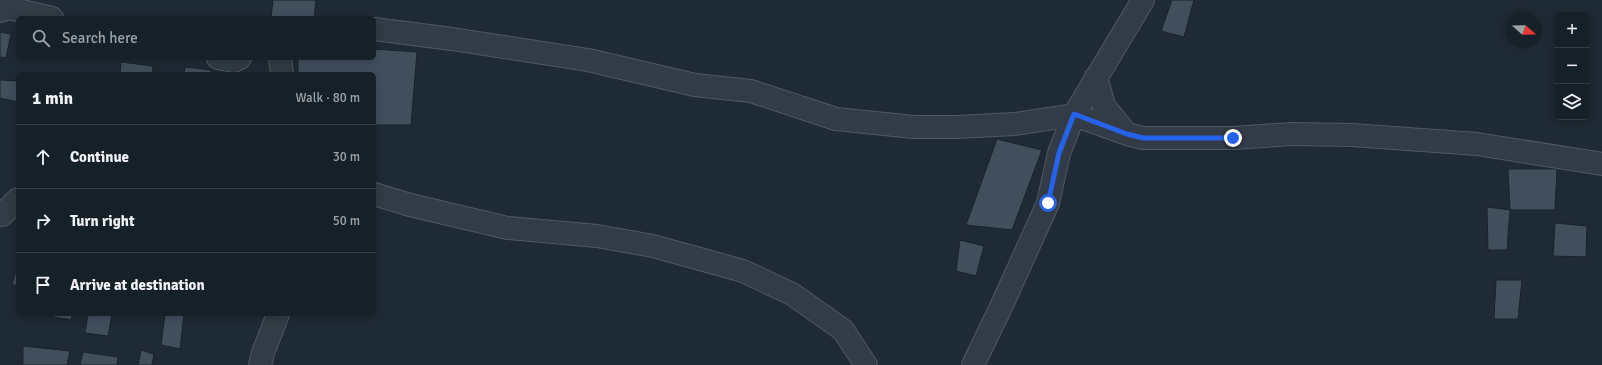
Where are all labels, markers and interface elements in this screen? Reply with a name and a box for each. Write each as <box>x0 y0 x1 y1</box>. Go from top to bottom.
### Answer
north arrow <box>1506 12 1542 48</box>
map controls <box>1554 12 1590 120</box>
button: + <box>1554 12 1590 48</box>
search box <box>16 16 376 60</box>
icon: search <box>30 27 52 49</box>
text: Search here <box>62 29 138 47</box>
button: − <box>1554 48 1590 84</box>
button: layers <box>1554 84 1590 120</box>
text: 1 min <box>32 88 73 109</box>
text: Walk · 80 m <box>296 90 360 106</box>
route end <box>1224 129 1242 147</box>
icon: ahead <box>32 146 54 168</box>
text: Continue <box>70 148 129 166</box>
text: 30 m <box>333 149 360 165</box>
route start <box>1039 194 1057 212</box>
icon: right <box>32 210 54 232</box>
text: Turn right <box>70 212 135 230</box>
text: 50 m <box>333 213 360 229</box>
icon: arrive <box>32 274 54 296</box>
text: Arrive at destination <box>70 276 205 294</box>

